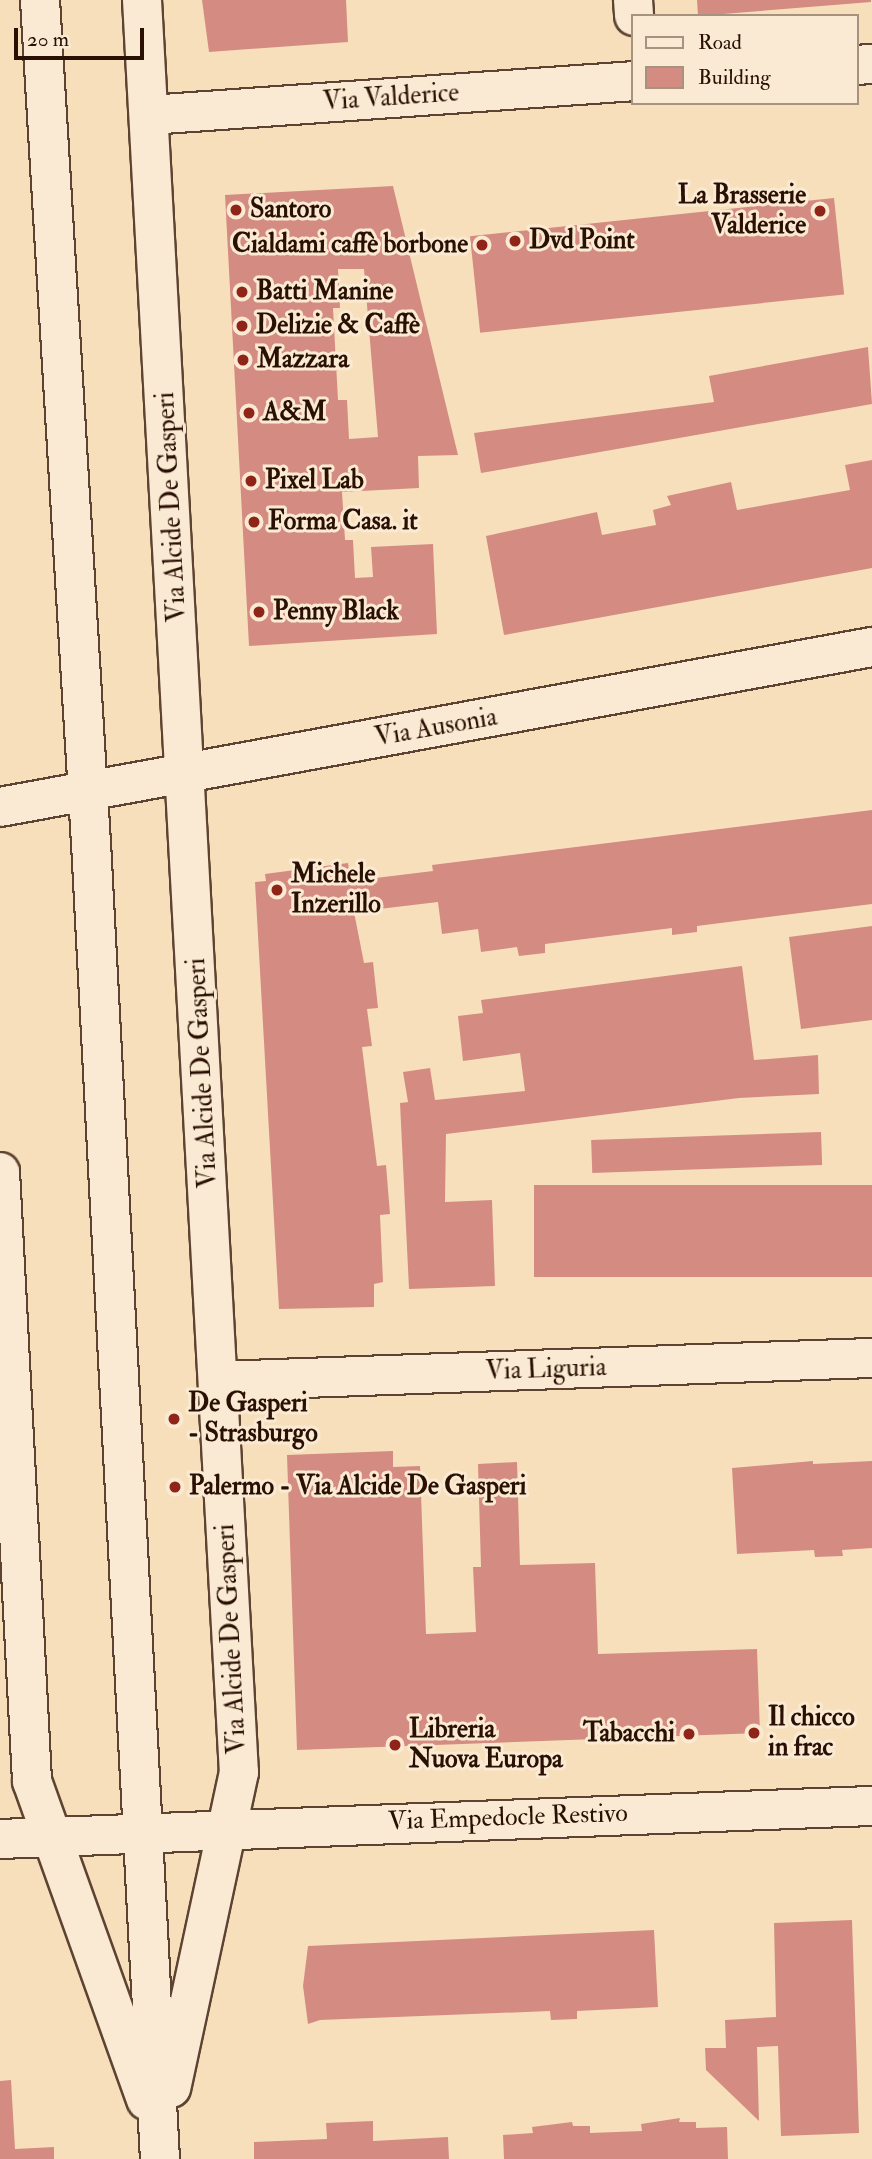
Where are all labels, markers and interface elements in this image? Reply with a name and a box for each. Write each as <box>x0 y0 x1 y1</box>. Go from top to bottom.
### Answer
scale bar <box>18 14 147 58</box>
legend <box>630 14 858 105</box>
text: 20 m <box>27 26 69 53</box>
text: Road <box>698 29 742 56</box>
text: Building <box>698 64 771 91</box>
street label: Via Valderice <box>322 78 460 118</box>
place label: La Brasserie Valderice <box>678 180 806 242</box>
place label: Santoro <box>250 194 331 226</box>
marker: Santoro <box>228 202 244 218</box>
marker: La Brasserie Valderice <box>812 203 828 219</box>
place label: Dvd Point <box>529 225 635 257</box>
place label: Cialdami caffè borbone <box>232 229 468 261</box>
marker: Dvd Point <box>507 233 523 249</box>
marker: Cialdami caffè borbone <box>474 237 490 253</box>
place label: Batti Manine <box>256 276 393 308</box>
marker: Batti Manine <box>234 284 250 300</box>
place label: Delizie & Caffè <box>256 310 420 342</box>
marker: Delizie & Caffè <box>234 318 250 334</box>
place label: Mazzara <box>257 344 349 376</box>
marker: Mazzara <box>235 352 251 368</box>
street label: Via Alcide De Gasperi <box>150 391 194 623</box>
place label: A&M <box>263 397 326 429</box>
marker: A&M <box>241 405 257 421</box>
place label: Pixel Lab <box>265 465 364 497</box>
marker: Pixel Lab <box>243 473 259 489</box>
place label: Forma Casa. it <box>268 506 418 538</box>
marker: Forma Casa. it <box>246 514 262 530</box>
place label: Penny Black <box>273 596 399 628</box>
marker: Penny Black <box>251 604 267 620</box>
street label: Via Ausonia <box>372 702 500 754</box>
place label: Michele Inzerillo <box>291 859 381 920</box>
marker: Michele Inzerillo <box>269 882 285 898</box>
street label: Via Alcide De Gasperi <box>181 957 225 1189</box>
street label: Via Liguria <box>485 1352 607 1388</box>
place label: De Gasperi - Strasburgo <box>188 1388 318 1450</box>
marker: De Gasperi - Strasburgo <box>166 1411 182 1427</box>
place label: Palermo - Via Alcide De Gasperi <box>189 1471 526 1503</box>
marker: Palermo - Via Alcide De Gasperi <box>167 1479 183 1495</box>
street label: Via Alcide De Gasperi <box>210 1523 254 1755</box>
place label: Il chicco in frac <box>768 1702 855 1764</box>
place label: Libreria Nuova Europa <box>409 1714 563 1776</box>
place label: Tabacchi <box>583 1718 675 1750</box>
marker: Il chicco in frac <box>746 1725 762 1741</box>
marker: Tabacchi <box>681 1726 697 1742</box>
marker: Libreria Nuova Europa <box>387 1737 403 1753</box>
street label: Via Empedocle Restivo <box>388 1798 628 1838</box>

